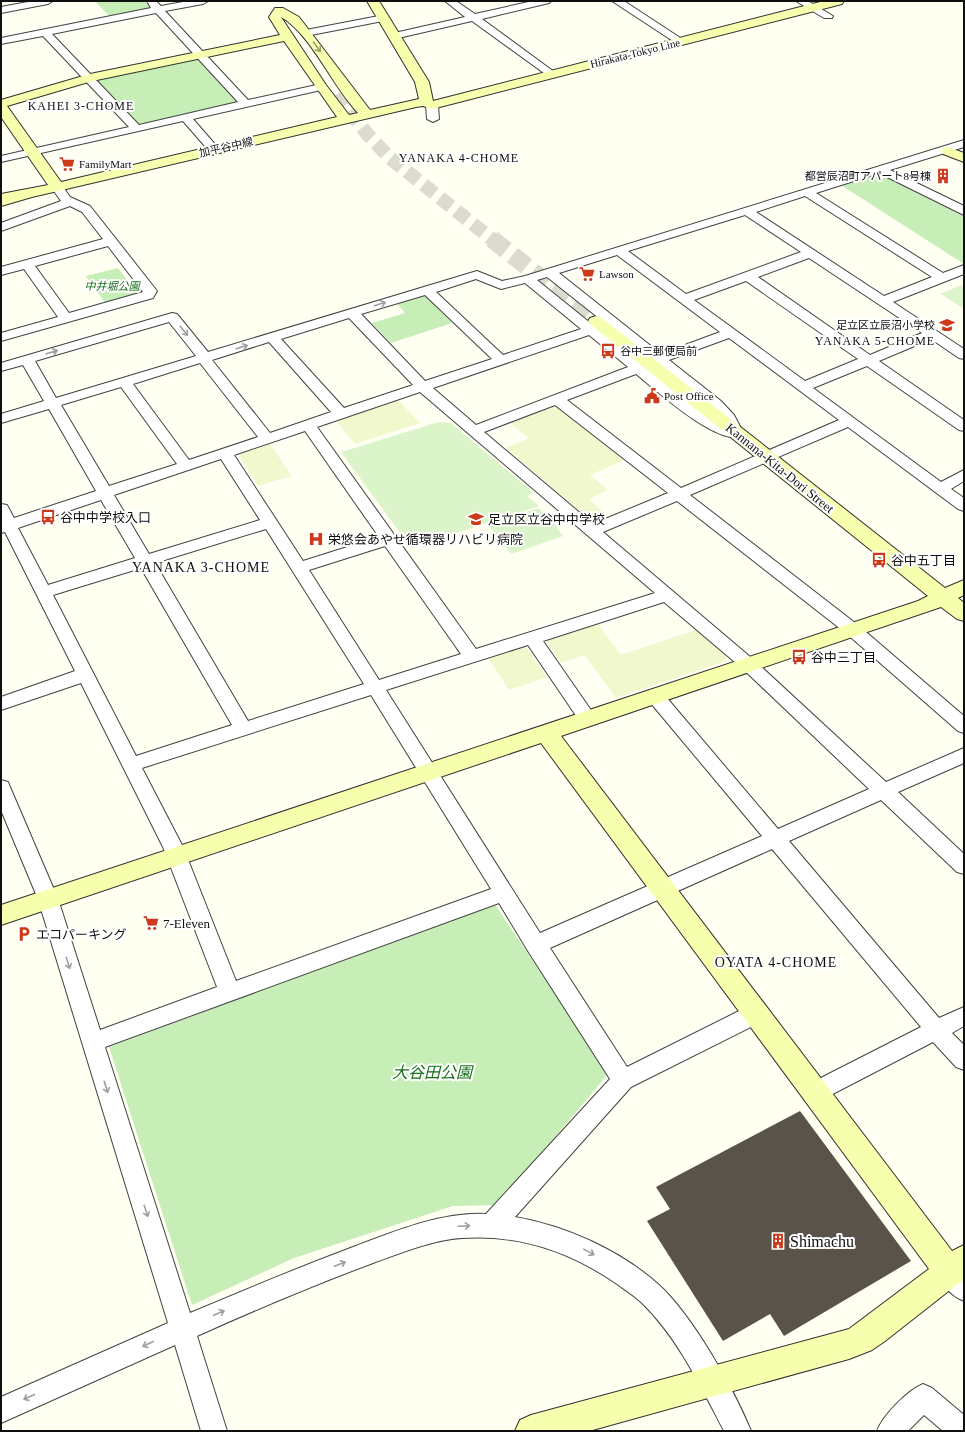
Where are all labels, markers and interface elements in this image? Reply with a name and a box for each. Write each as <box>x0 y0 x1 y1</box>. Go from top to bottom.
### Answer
street label: Hirakata-Tokyo Line <box>589 36 681 70</box>
one-way arrow <box>313 41 321 52</box>
district label: KAHEI 3-CHOME <box>28 99 134 113</box>
street label: 加平谷中線 <box>198 135 254 159</box>
district label: YANAKA 4-CHOME <box>399 151 519 165</box>
supermarket icon: FamilyMart <box>58 155 76 173</box>
place label: FamilyMart <box>79 158 132 170</box>
building icon: 都営辰沼町アパート8号棟 <box>934 167 952 185</box>
place label: 都営辰沼町アパート8号棟 <box>805 170 931 182</box>
supermarket icon: Lawson <box>578 265 596 283</box>
place label: Lawson <box>599 268 634 280</box>
park label: 中井堀公園 <box>85 280 141 292</box>
one-way arrow <box>373 300 386 307</box>
school or university icon: 足立区立辰沼小学校 <box>938 316 956 334</box>
place label: 足立区立辰沼小学校 <box>836 319 935 331</box>
one-way arrow <box>179 326 188 337</box>
district label: YANAKA 5-CHOME <box>815 334 935 348</box>
one-way arrow <box>236 342 249 350</box>
bus stop icon: 谷中三郵便局前 <box>599 342 617 360</box>
place label: 谷中三郵便局前 <box>620 345 697 357</box>
one-way arrow <box>45 348 58 355</box>
public building icon: Post Office <box>643 387 661 405</box>
place label: Post Office <box>664 390 714 402</box>
street label: Kannana-Kita-Dori Street <box>723 420 837 516</box>
bus stop icon: 谷中中学校入口 <box>39 508 57 526</box>
place label: 谷中中学校入口 <box>60 510 151 525</box>
school or university icon: 足立区立谷中中学校 <box>467 510 485 528</box>
place label: 足立区立谷中中学校 <box>488 512 605 527</box>
hospital icon: 栄悠会あやせ循環器リハビリ病院 <box>307 530 325 548</box>
place label: 栄悠会あやせ循環器リハビリ病院 <box>328 532 523 547</box>
bus stop icon: 谷中五丁目 <box>870 551 888 569</box>
place label: 谷中五丁目 <box>891 553 956 568</box>
district label: YANAKA 3-CHOME <box>132 560 270 575</box>
bus stop icon: 谷中三丁目 <box>790 648 808 666</box>
place label: 谷中三丁目 <box>811 650 876 665</box>
supermarket icon: 7-Eleven <box>142 914 160 932</box>
place label: 7-Eleven <box>163 916 210 931</box>
parking icon: エコパーキング <box>15 925 33 943</box>
place label: エコパーキング <box>36 927 127 942</box>
district label: OYATA 4-CHOME <box>715 955 837 970</box>
one-way arrow <box>65 956 72 969</box>
park label: 大谷田公園 <box>392 1064 474 1081</box>
one-way arrow <box>103 1081 111 1093</box>
one-way arrow <box>143 1204 150 1217</box>
one-way arrow <box>457 1223 470 1230</box>
building icon: Shimachu <box>769 1232 787 1250</box>
place label: Shimachu <box>790 1233 854 1250</box>
one-way arrow <box>583 1249 595 1257</box>
one-way arrow <box>333 1260 345 1268</box>
one-way arrow <box>213 1309 225 1316</box>
one-way arrow <box>142 1341 154 1348</box>
one-way arrow <box>23 1394 35 1402</box>

